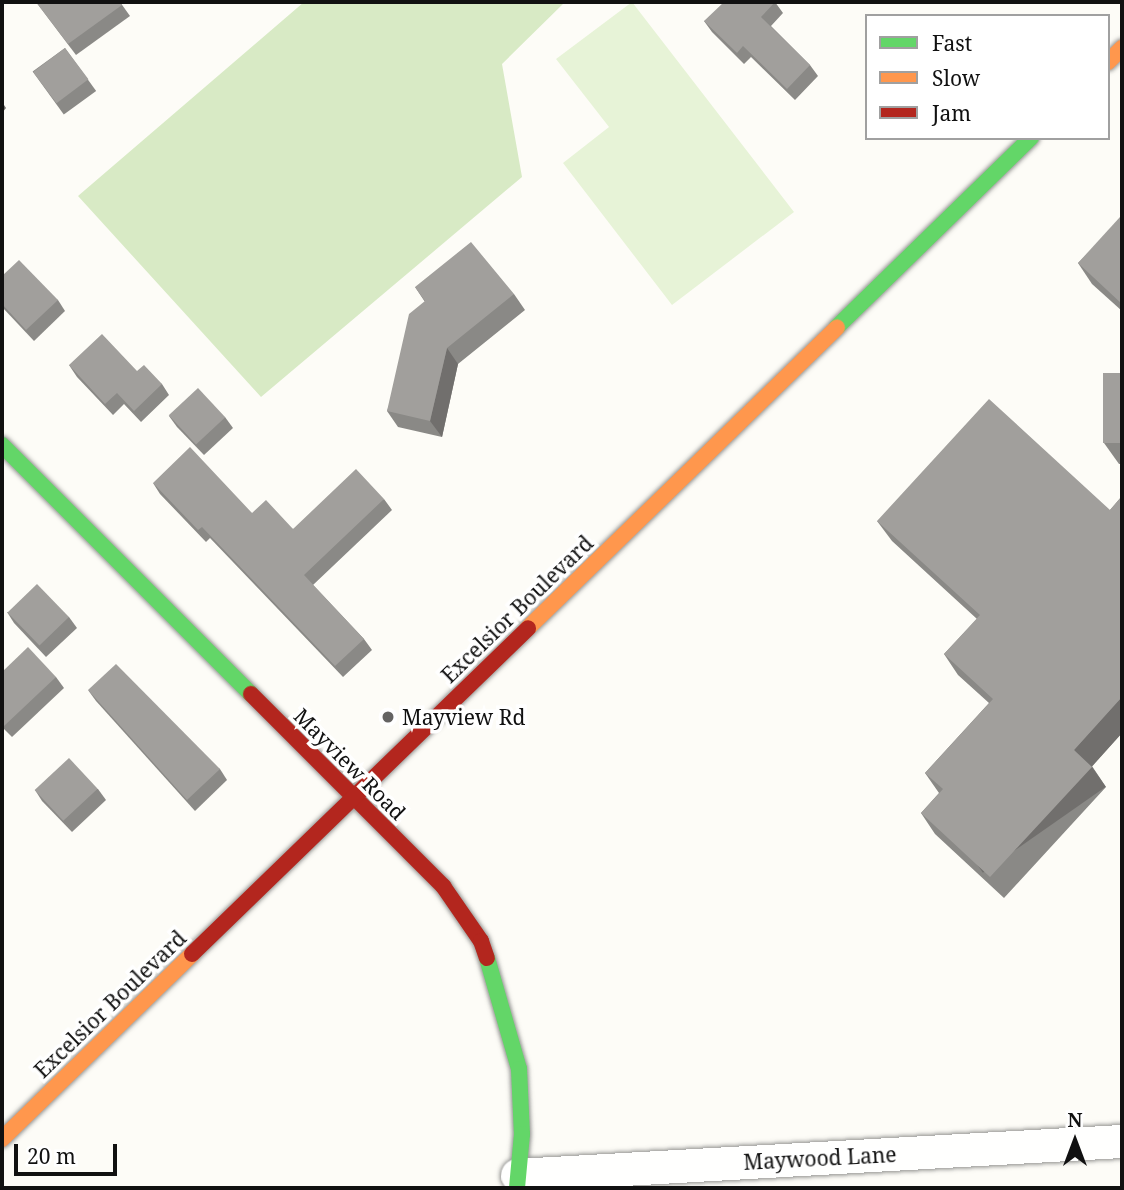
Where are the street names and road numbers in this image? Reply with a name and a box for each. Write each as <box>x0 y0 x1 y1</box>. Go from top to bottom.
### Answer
street label: Excelsior Boulevard <box>436 530 598 688</box>
street label: Mayview Road <box>289 703 411 825</box>
street label: Excelsior Boulevard <box>29 925 191 1083</box>
street label: Maywood Lane <box>743 1141 897 1175</box>

